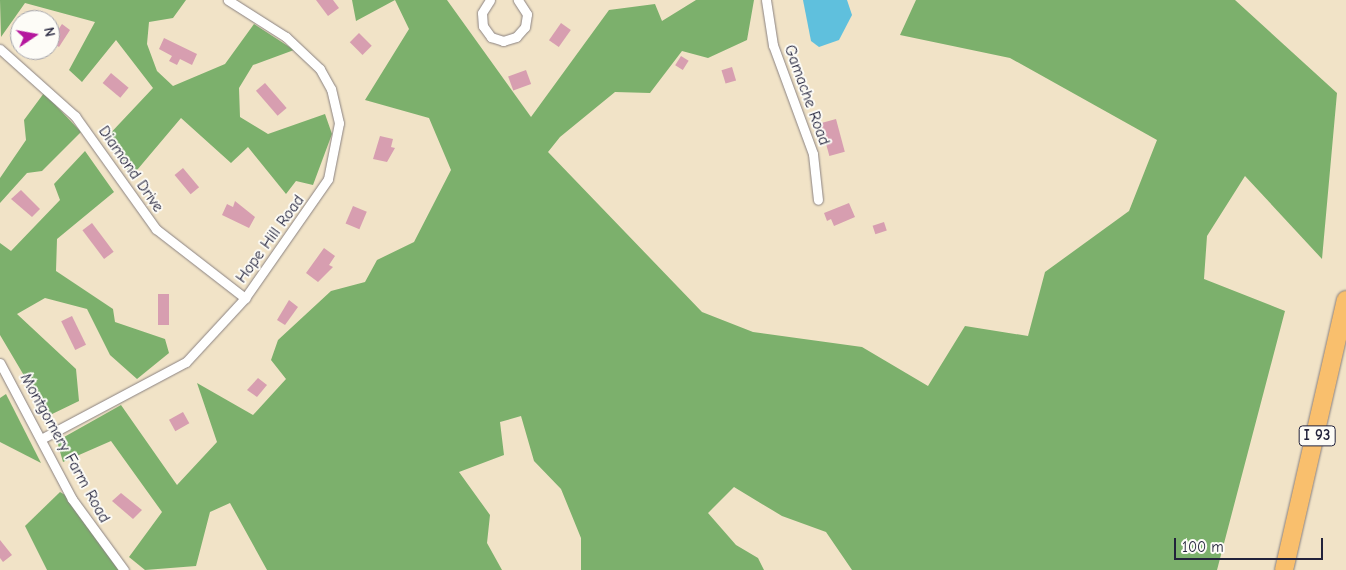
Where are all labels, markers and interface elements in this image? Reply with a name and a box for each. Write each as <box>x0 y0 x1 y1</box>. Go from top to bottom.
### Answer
north arrow <box>10 10 60 60</box>
text: N <box>40 26 58 38</box>
street label: Gamache Road <box>780 42 834 148</box>
street label: Diamond Drive <box>94 122 168 216</box>
street label: Hope Hill Road <box>232 191 308 287</box>
street label: Montgomery Farm Road <box>16 370 114 526</box>
road number: I 93 <box>1298 424 1336 448</box>
scale bar <box>1176 528 1325 560</box>
text: 100 m <box>1182 538 1224 556</box>

